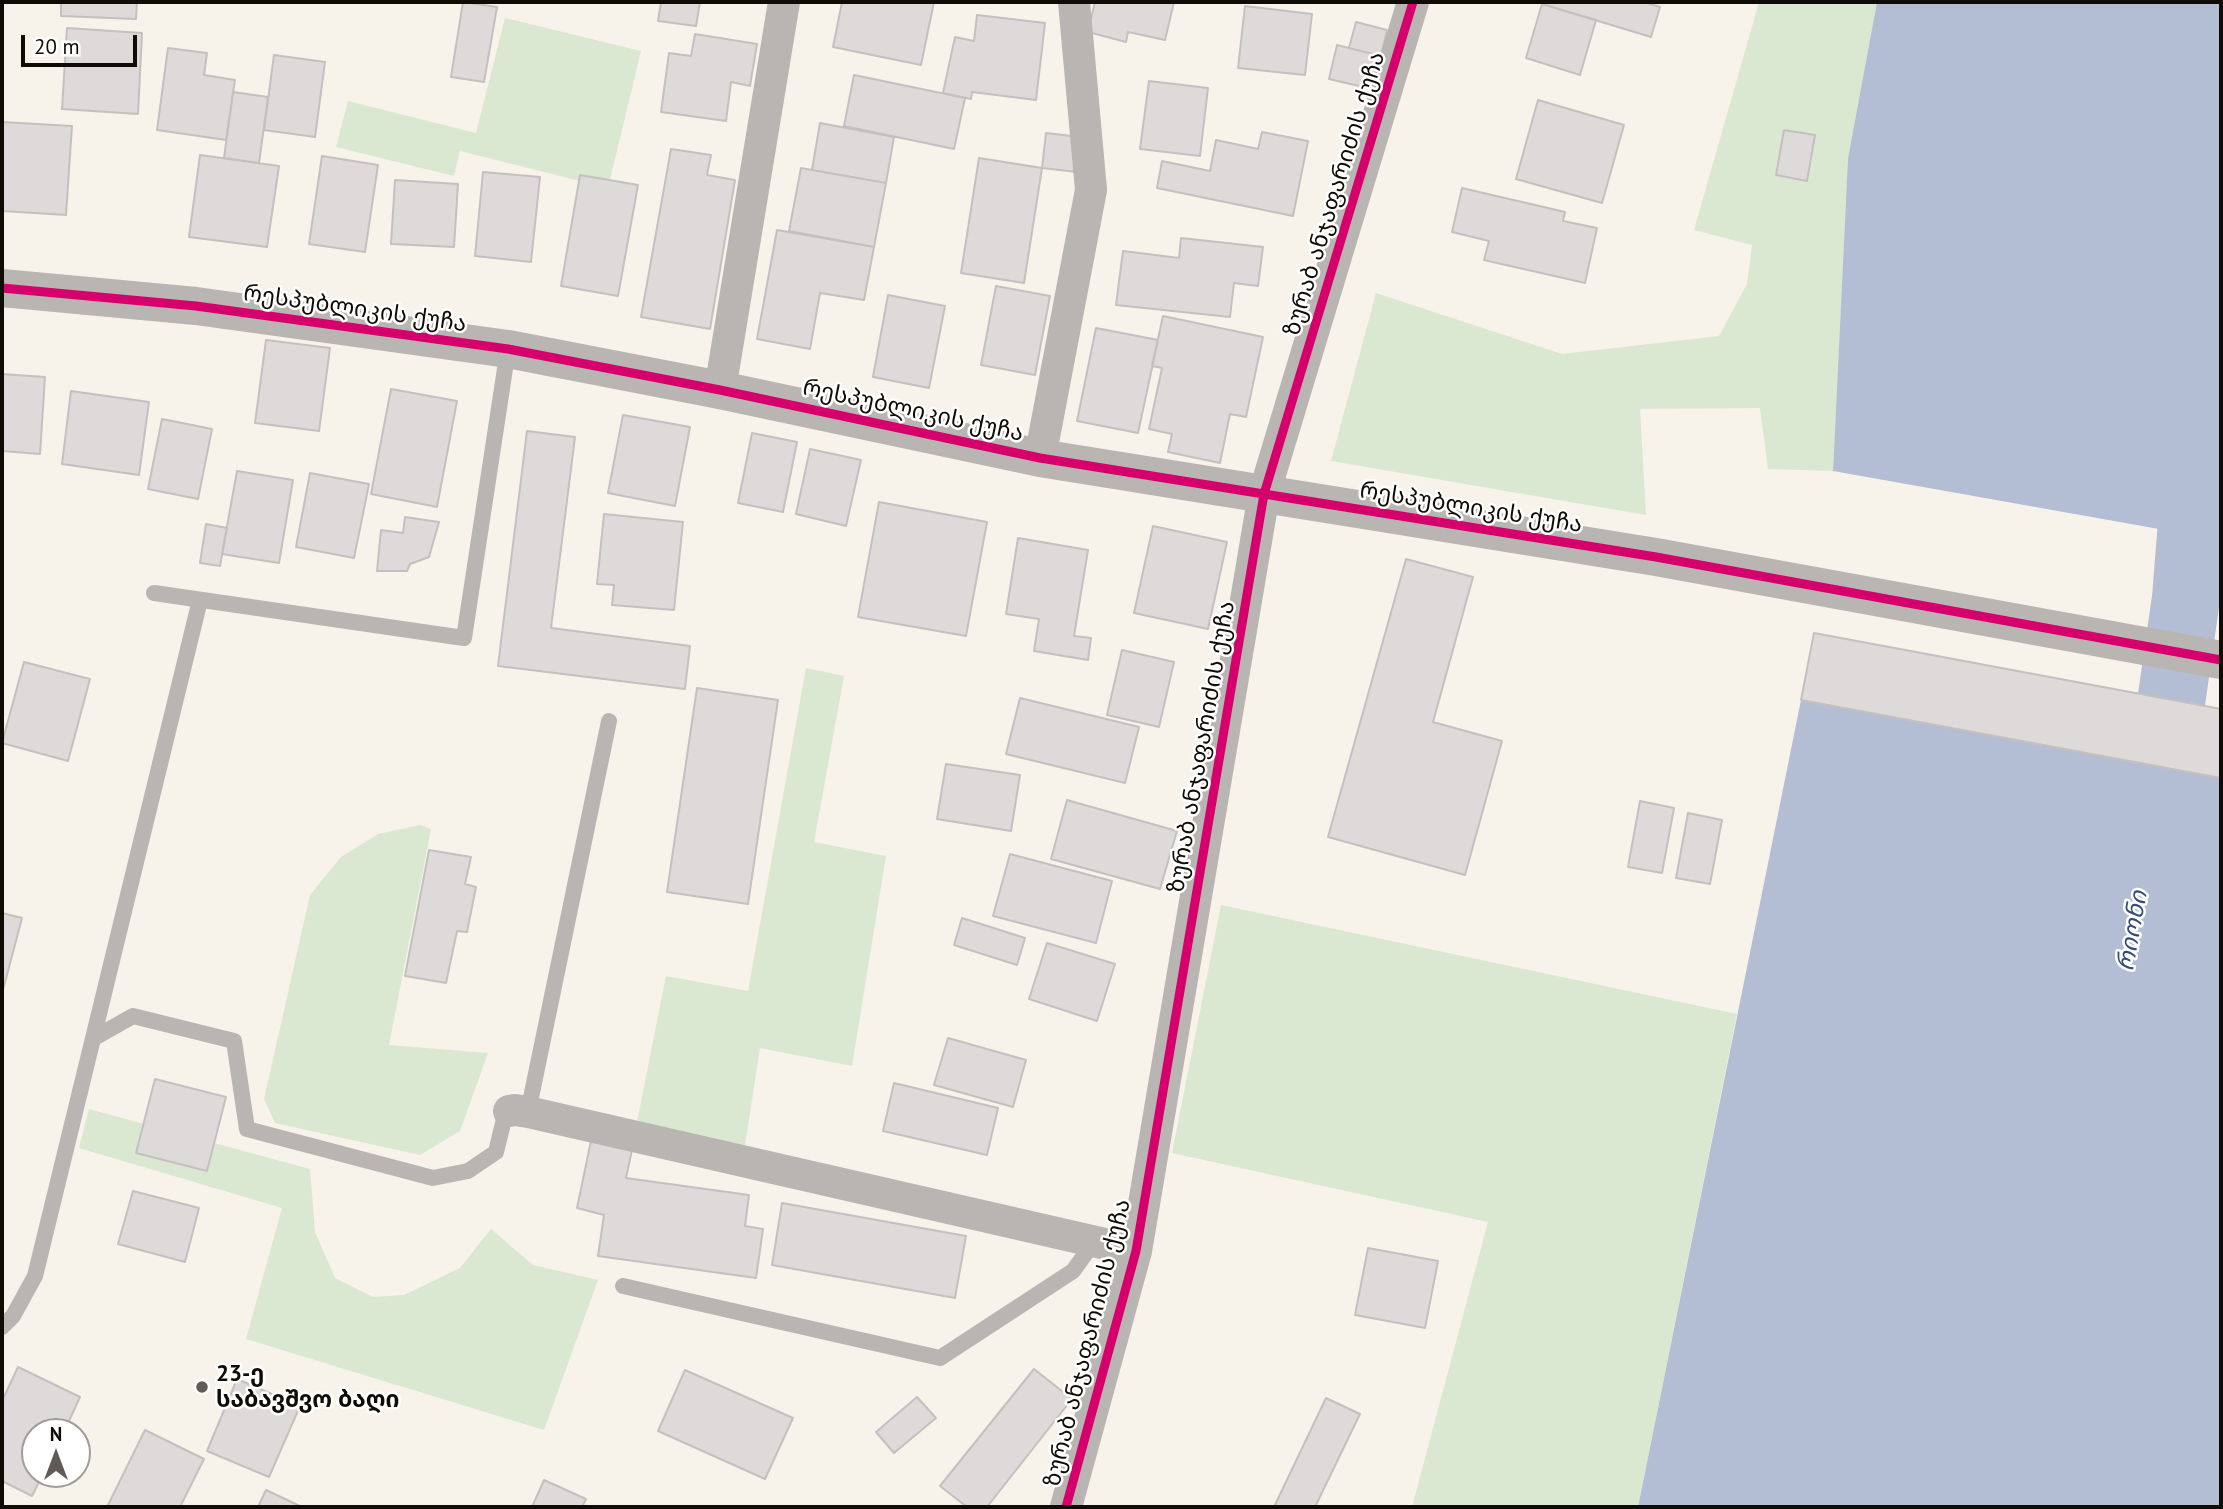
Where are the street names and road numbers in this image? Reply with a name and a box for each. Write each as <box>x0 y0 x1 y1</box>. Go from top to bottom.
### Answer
street label: ზურაბ ანჯაფარიძის ქუჩა <box>1279 49 1391 339</box>
street label: რესპუბლიკის ქუჩა <box>242 280 468 338</box>
street label: რესპუბლიკის ქუჩა <box>800 374 1026 448</box>
street label: რესპუბლიკის ქუჩა <box>1358 477 1584 539</box>
street label: ზურაბ ანჯაფარიძის ქუჩა <box>1163 599 1241 895</box>
street label: ზურაბ ანჯაფარიძის ქუჩა <box>1039 1196 1137 1490</box>

